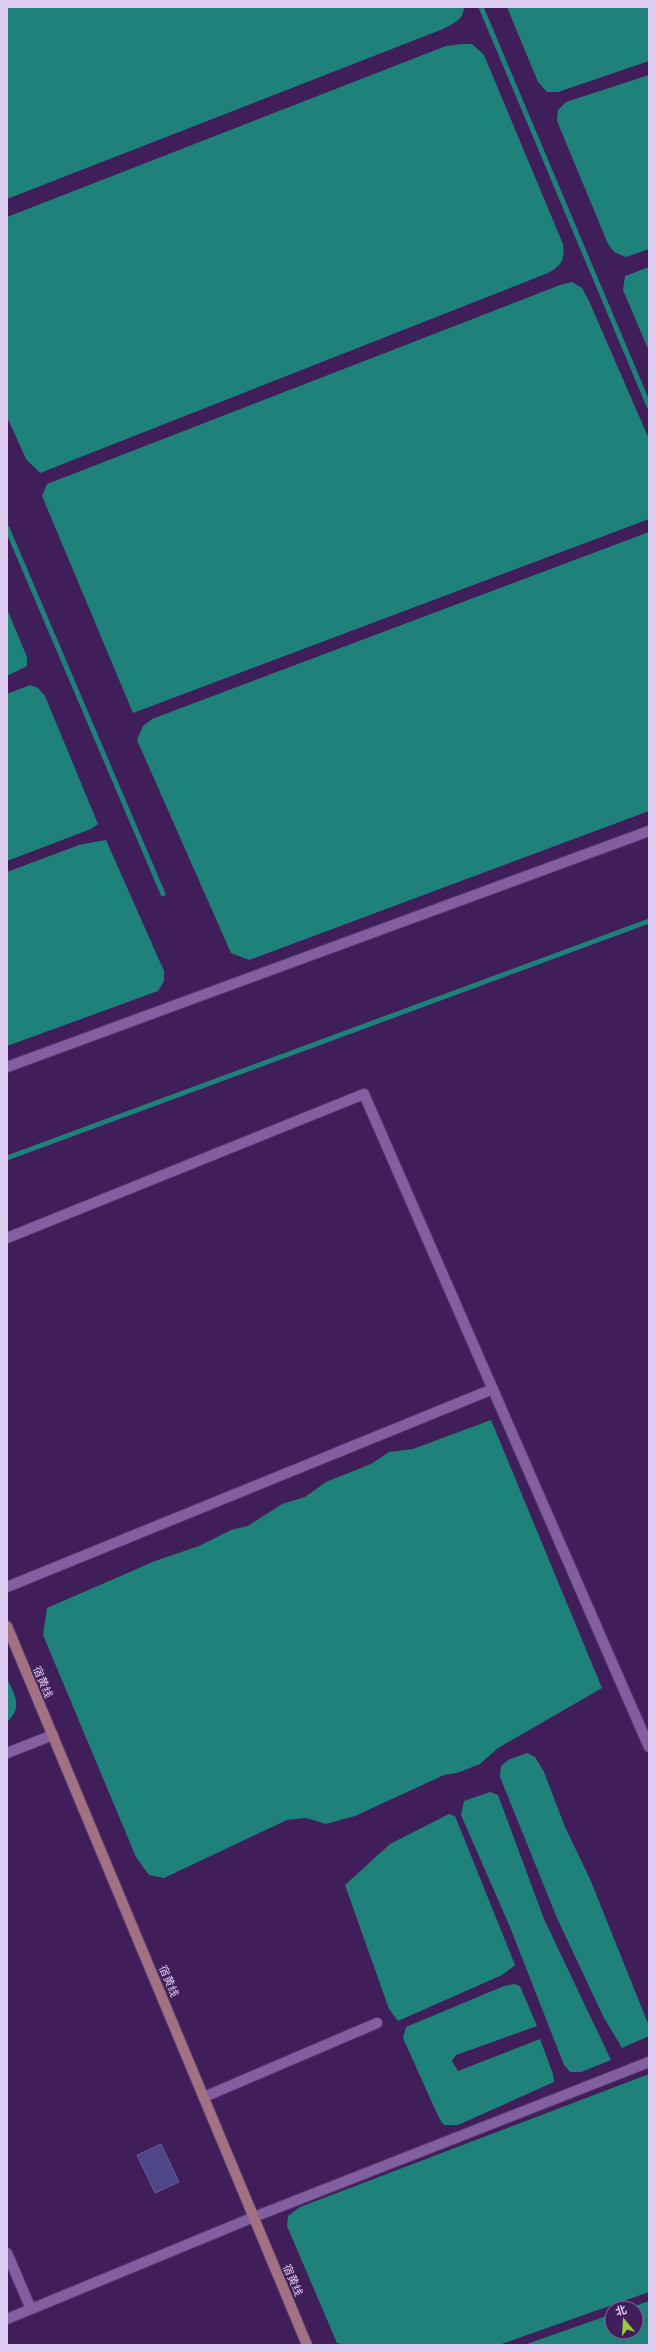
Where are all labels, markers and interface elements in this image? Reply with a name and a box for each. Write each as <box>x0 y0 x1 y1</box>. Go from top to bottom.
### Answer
street label: 宿黄线 <box>30 1664 56 1700</box>
street label: 宿黄线 <box>156 1963 182 1999</box>
street label: 宿黄线 <box>280 2262 306 2298</box>
north arrow <box>604 2300 644 2340</box>
text: 北 <box>614 2302 628 2319</box>

